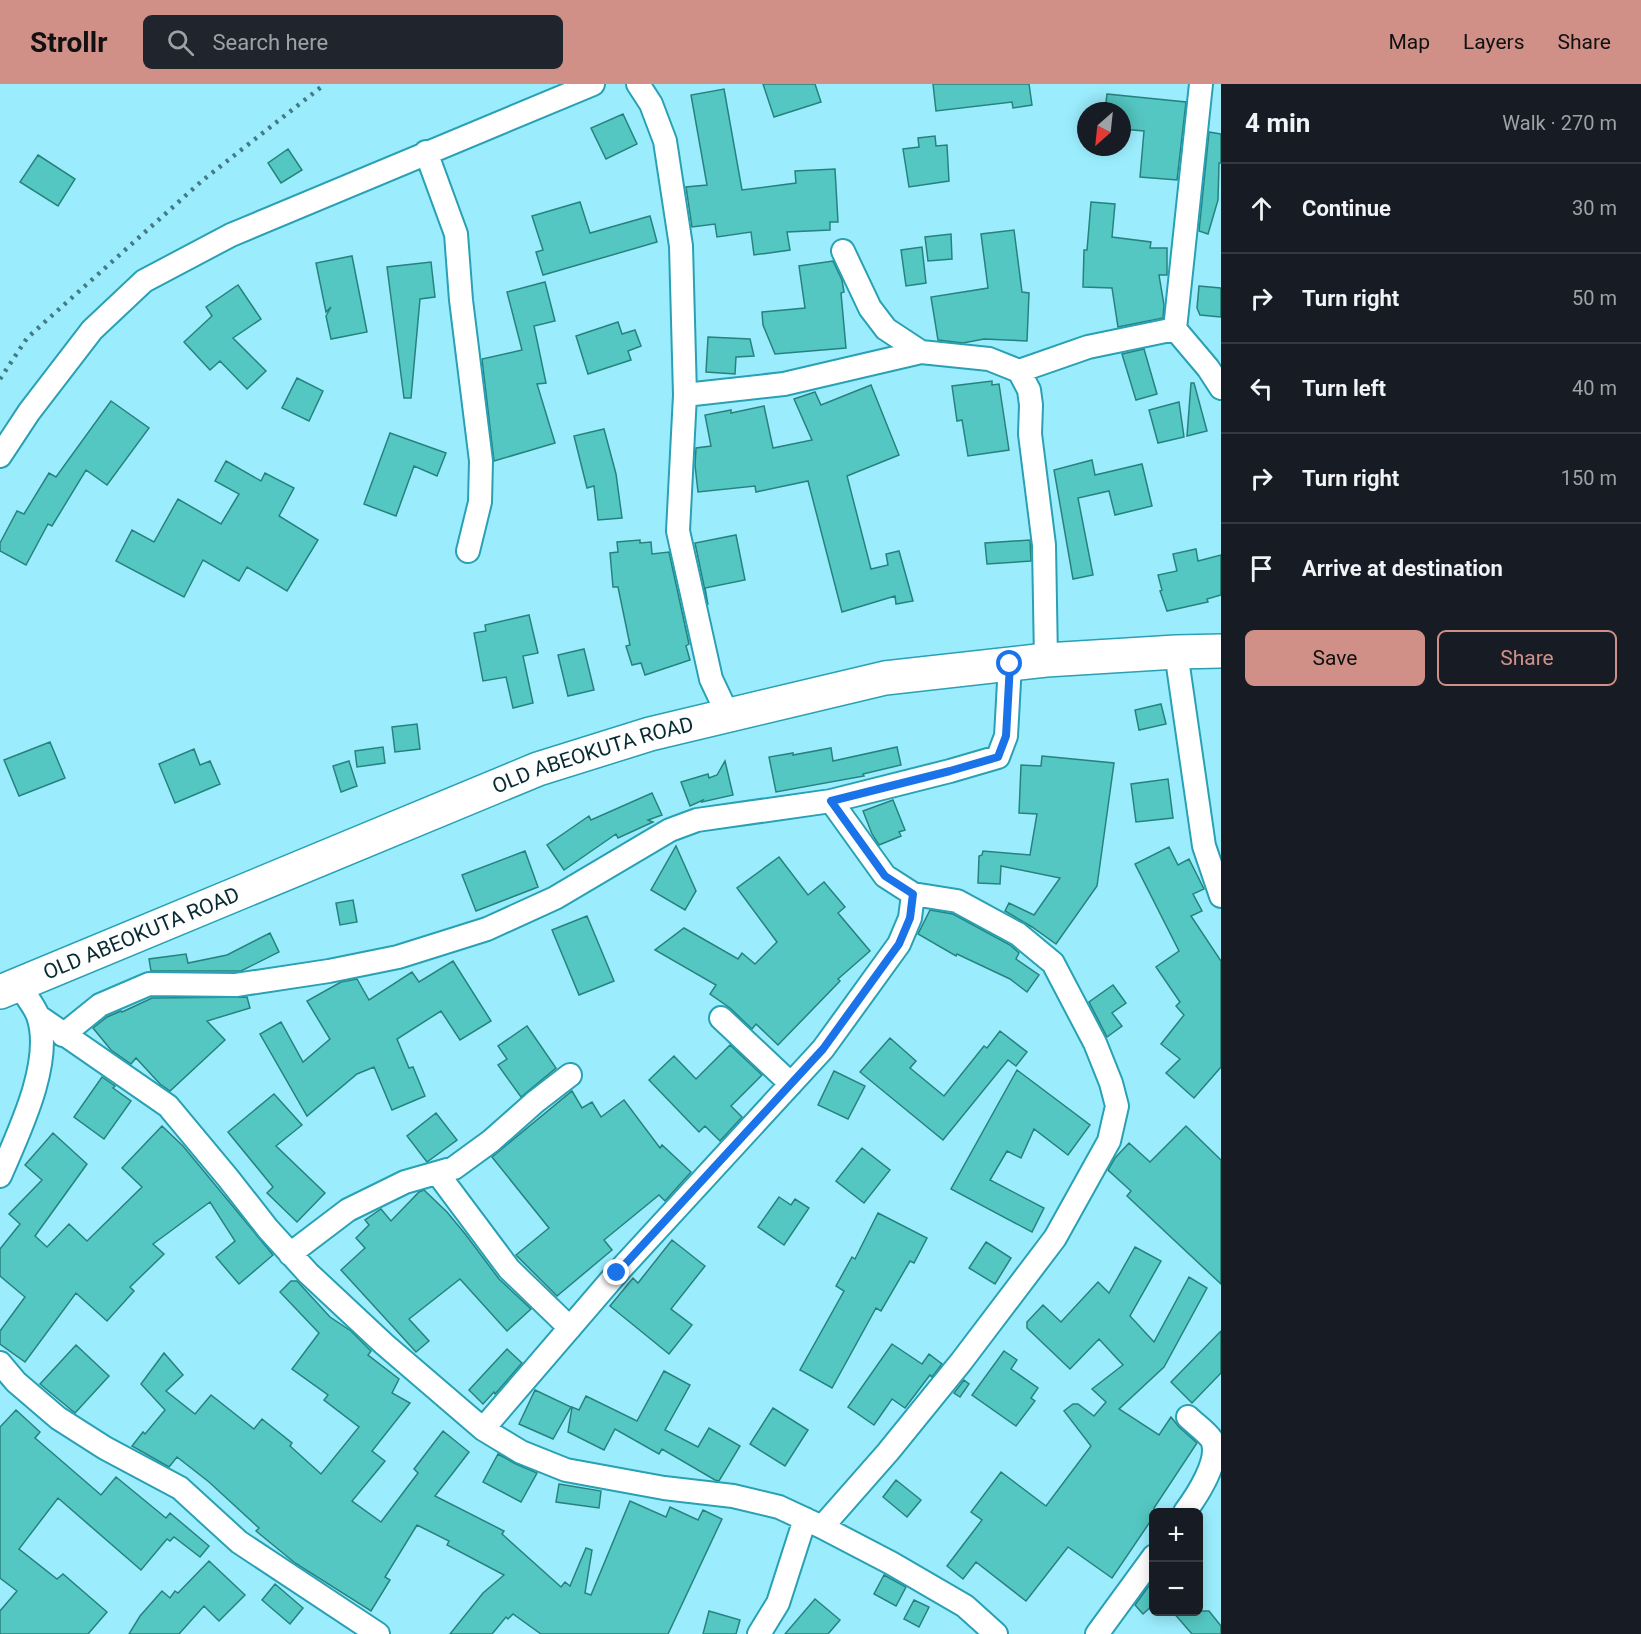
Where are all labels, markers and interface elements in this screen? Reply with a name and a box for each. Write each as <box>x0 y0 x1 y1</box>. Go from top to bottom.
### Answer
search box <box>143 15 563 69</box>
text: Strollr <box>30 26 107 59</box>
icon: search <box>164 26 197 59</box>
text: Search here <box>212 30 328 55</box>
text: Map <box>1388 30 1430 54</box>
text: Layers <box>1463 30 1524 54</box>
text: Share <box>1557 30 1611 54</box>
north arrow <box>1077 102 1131 156</box>
text: 4 min <box>1245 108 1310 138</box>
text: Walk · 270 m <box>1502 111 1617 135</box>
icon: ahead <box>1245 192 1278 225</box>
text: Continue <box>1302 196 1391 221</box>
text: 30 m <box>1572 196 1617 220</box>
icon: right <box>1245 282 1278 315</box>
text: Turn right <box>1302 286 1399 311</box>
text: 50 m <box>1572 286 1617 310</box>
icon: left <box>1245 372 1278 405</box>
text: Turn left <box>1302 376 1386 401</box>
text: 40 m <box>1572 376 1617 400</box>
icon: right <box>1245 462 1278 495</box>
text: Turn right <box>1302 466 1399 491</box>
text: 150 m <box>1561 466 1617 490</box>
icon: arrive <box>1245 552 1278 585</box>
text: Arrive at destination <box>1302 556 1503 581</box>
button: Save <box>1245 630 1425 686</box>
button: Share <box>1437 630 1617 686</box>
route start <box>996 650 1022 676</box>
street label: OLD ABEOKUTA ROAD <box>489 712 696 799</box>
street label: OLD ABEOKUTA ROAD <box>40 882 243 985</box>
route end <box>603 1259 629 1285</box>
map controls <box>1149 1508 1203 1616</box>
button: + <box>1149 1508 1203 1562</box>
button: − <box>1149 1562 1203 1616</box>

